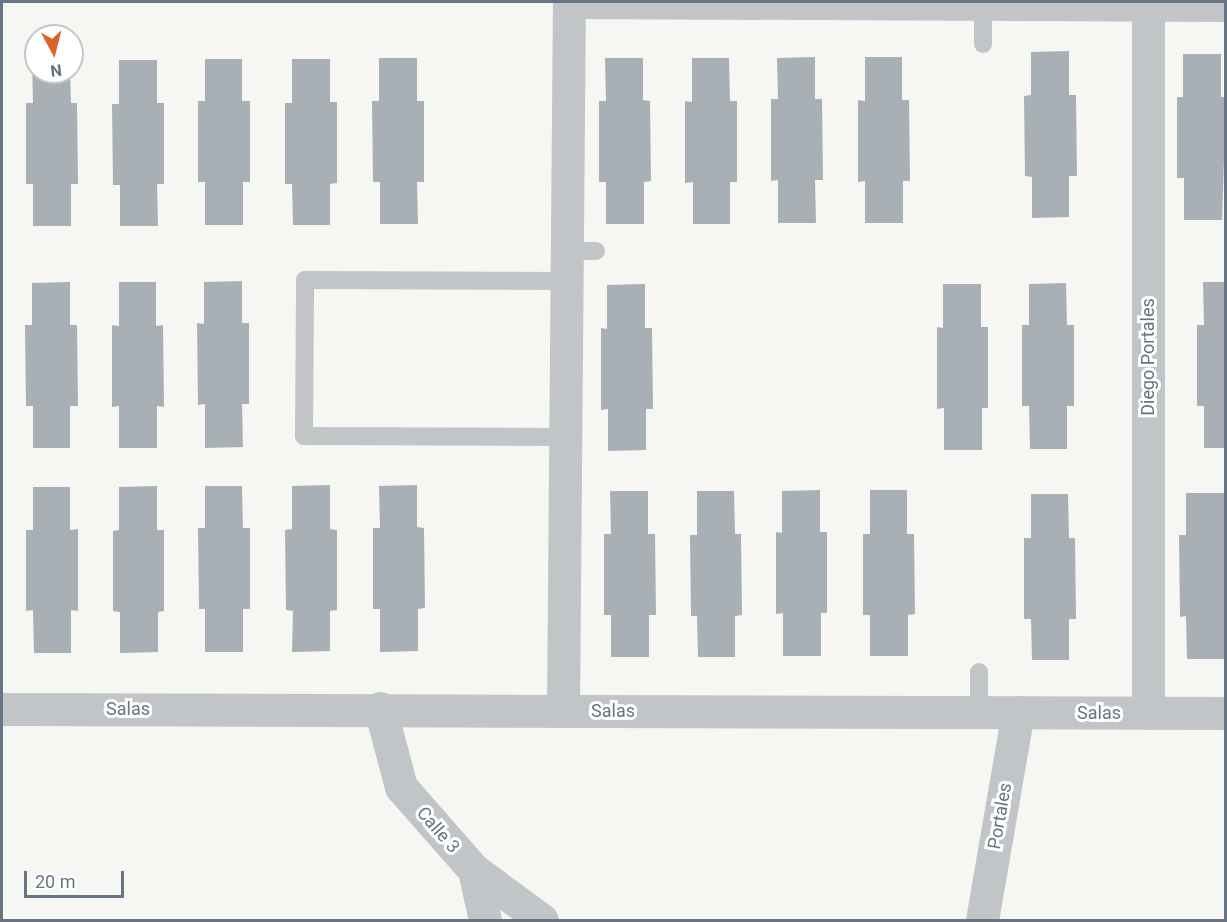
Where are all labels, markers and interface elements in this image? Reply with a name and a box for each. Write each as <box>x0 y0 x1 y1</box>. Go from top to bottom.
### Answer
north arrow <box>24 24 84 84</box>
text: N <box>49 60 63 80</box>
street label: Diego Portales <box>1137 298 1159 416</box>
street label: Salas <box>106 698 150 720</box>
street label: Salas <box>591 700 635 722</box>
street label: Salas <box>1077 702 1121 724</box>
street label: Portales <box>984 781 1016 851</box>
street label: Calle 3 <box>412 802 464 858</box>
scale bar <box>27 859 128 897</box>
text: 20 m <box>35 871 75 892</box>

